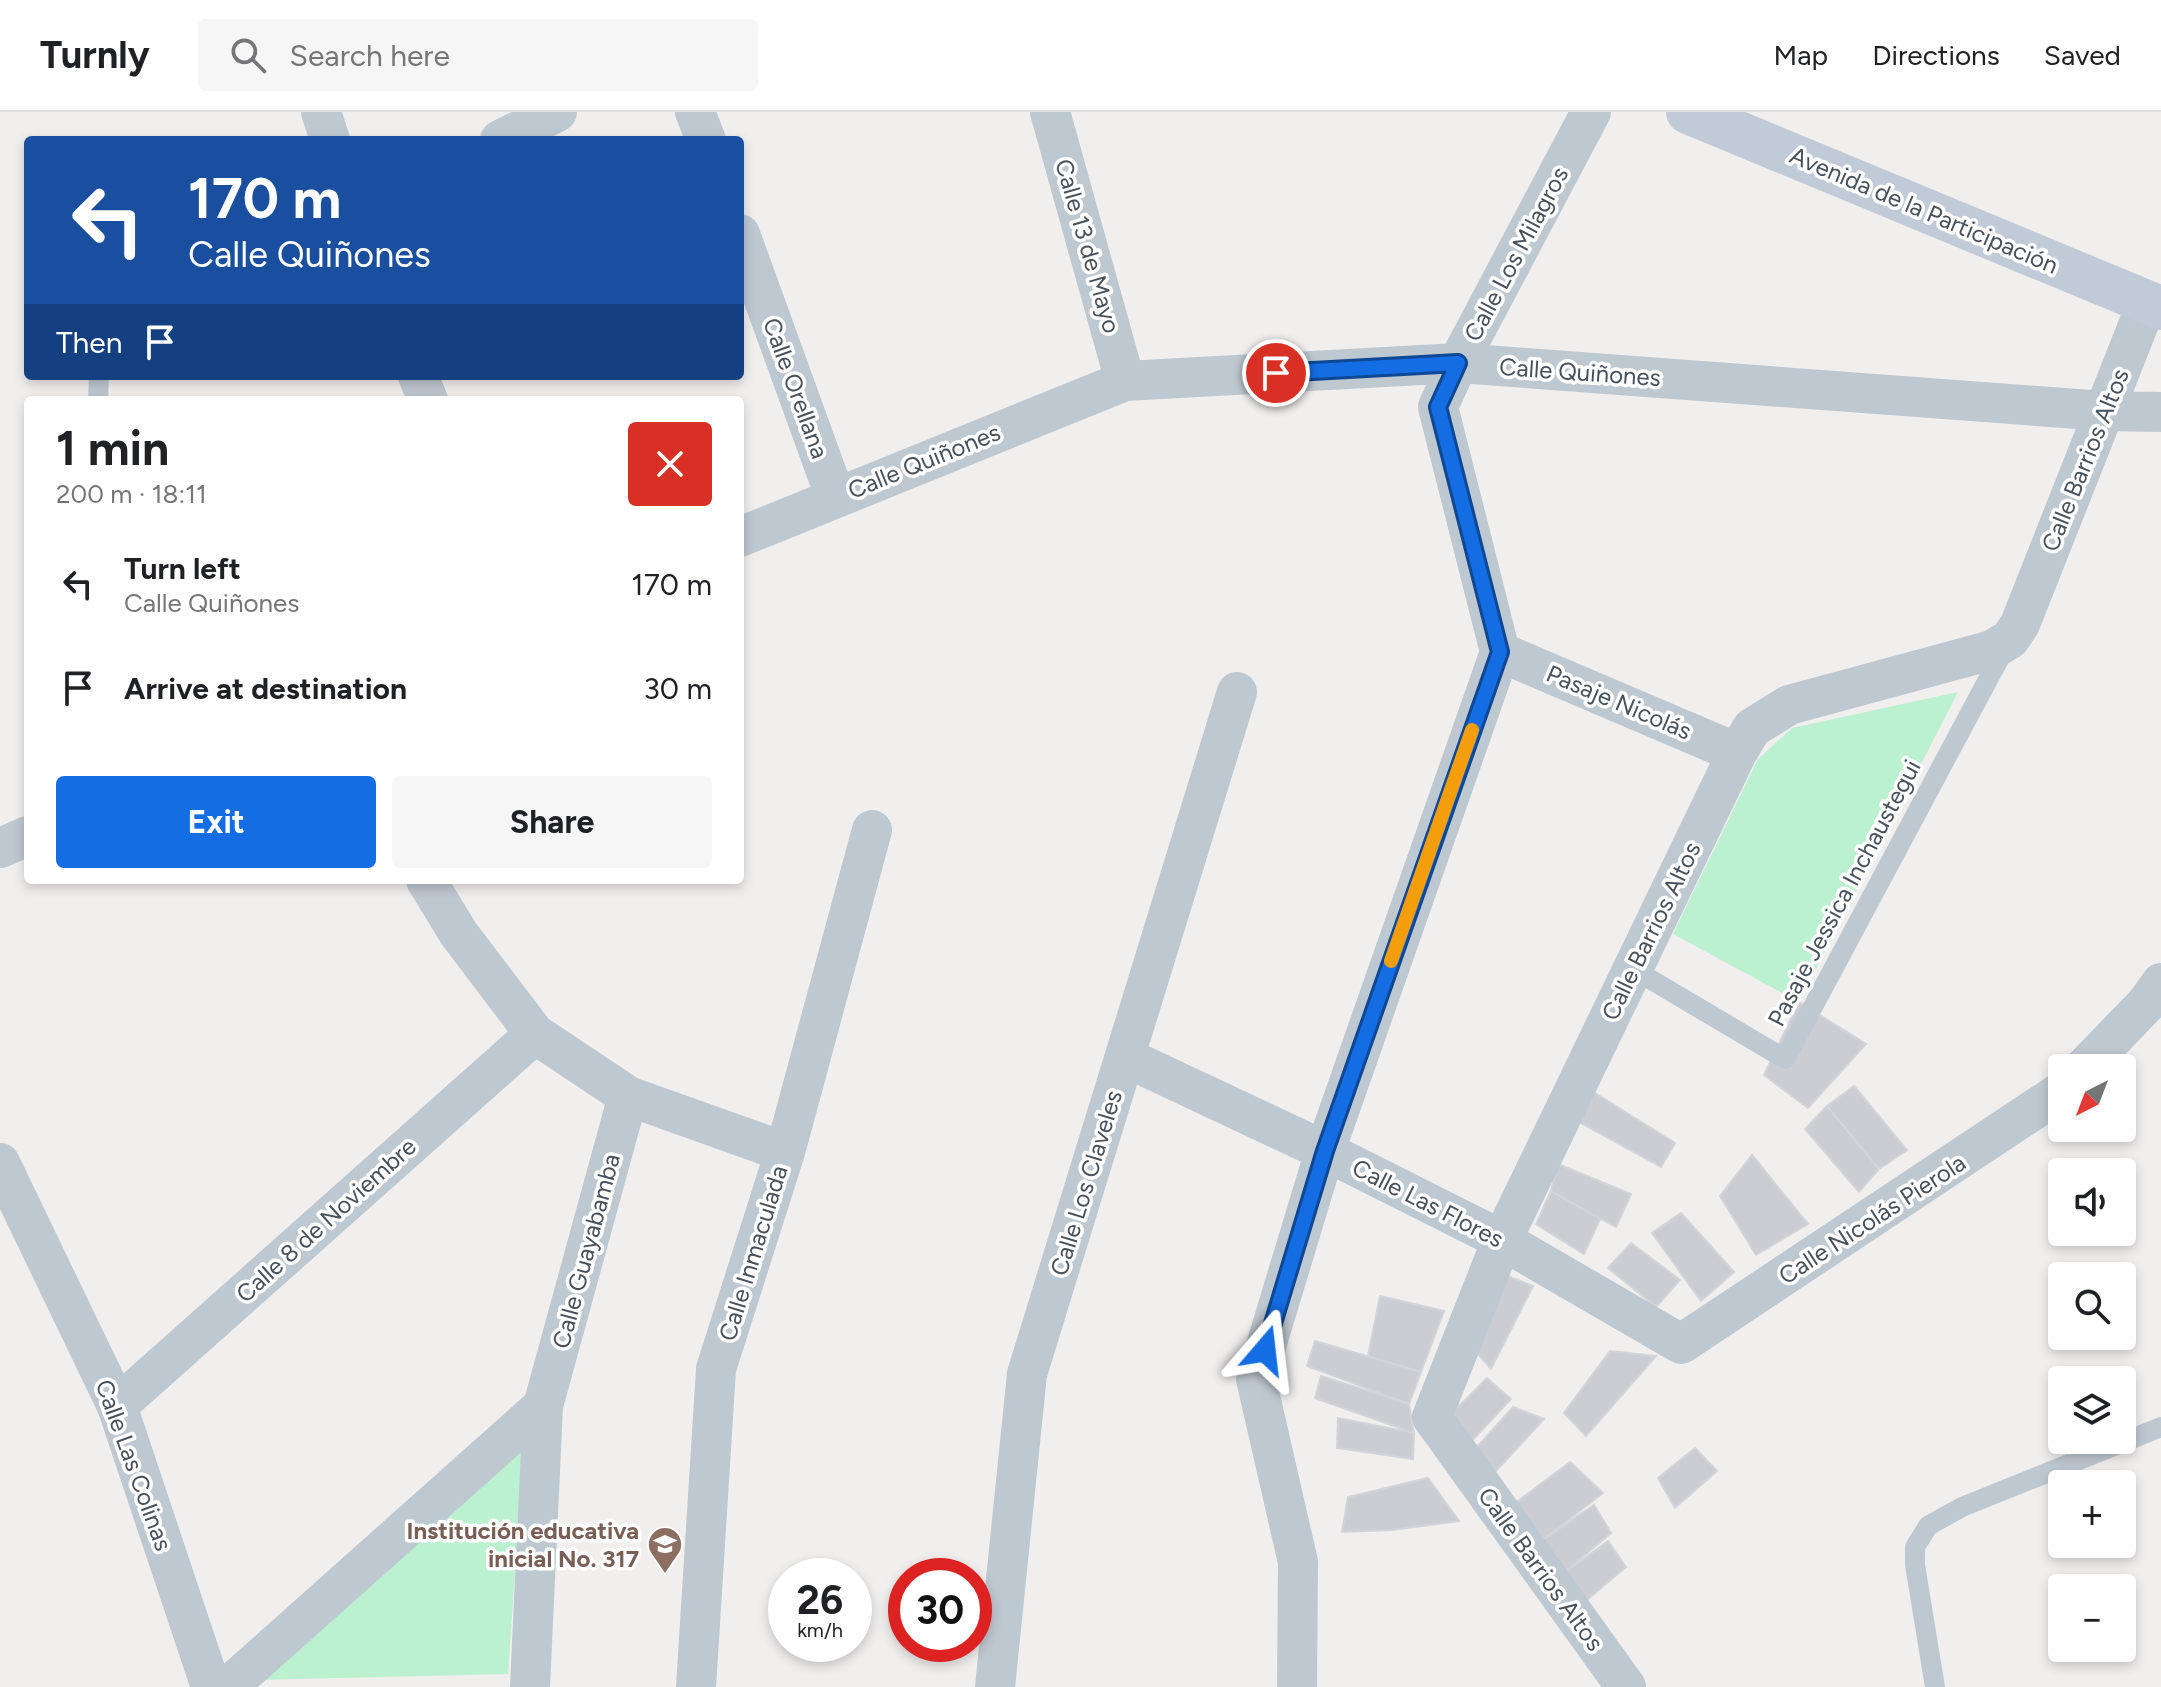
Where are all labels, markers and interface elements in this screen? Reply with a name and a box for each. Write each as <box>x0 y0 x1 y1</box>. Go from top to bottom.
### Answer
search box <box>198 19 758 91</box>
text: Turnly <box>40 32 150 78</box>
icon: search <box>226 33 270 77</box>
text: Search here <box>290 37 450 74</box>
text: Map <box>1774 38 1828 72</box>
text: Directions <box>1872 38 2000 72</box>
text: Saved <box>2044 38 2121 72</box>
street label: Avenida de la Participación <box>1786 140 2062 280</box>
street label: Calle 13 de Mayo <box>1049 156 1127 336</box>
street label: Calle Los Milagros <box>1458 162 1574 346</box>
text: 170 m <box>188 165 341 232</box>
icon: left <box>56 168 160 272</box>
text: Calle Quiñones <box>188 233 431 276</box>
street label: Calle Orellana <box>757 314 835 462</box>
icon: arrive <box>138 320 182 364</box>
text: Then <box>56 324 122 361</box>
pin <box>1242 339 1310 407</box>
icon: arrive <box>1254 351 1298 395</box>
street label: Calle Quiñones <box>1498 352 1662 392</box>
street label: Calle Barrios Altos <box>2035 364 2135 556</box>
street label: Calle Quiñones <box>844 417 1004 505</box>
text: 1 min <box>56 419 169 477</box>
button: close <box>628 422 712 506</box>
text: 200 m · 18:11 <box>56 478 207 510</box>
text: Turn left <box>124 550 241 587</box>
icon: left <box>56 562 100 606</box>
text: 170 m <box>631 566 712 603</box>
text: Calle Quiñones <box>124 587 299 619</box>
street label: Pasaje Nicolás <box>1542 658 1696 746</box>
icon: arrive <box>56 666 100 710</box>
text: Arrive at destination <box>124 670 407 707</box>
text: 30 m <box>644 670 712 707</box>
street label: Pasaje Jessica Inchaustegui <box>1761 755 1927 1031</box>
button: Exit <box>56 776 376 868</box>
button: Share <box>392 776 712 868</box>
street label: Calle Barrios Altos <box>1595 837 1707 1025</box>
north arrow <box>2048 1054 2136 1142</box>
map controls <box>2048 1054 2136 1662</box>
street label: Calle Los Claveles <box>1044 1087 1128 1279</box>
street label: Calle 8 de Noviembre <box>230 1132 422 1308</box>
street label: Calle Nicolás Pierola <box>1773 1148 1971 1290</box>
street label: Calle Guayabamba <box>546 1150 626 1352</box>
street label: Calle Las Flores <box>1348 1152 1508 1254</box>
button: sound <box>2048 1158 2136 1246</box>
street label: Calle Inmaculada <box>713 1162 793 1344</box>
button: search <box>2048 1262 2136 1350</box>
position arrow <box>1223 1308 1307 1392</box>
button: layers <box>2048 1366 2136 1454</box>
street label: Calle Las Colinas <box>90 1376 178 1554</box>
button: + <box>2048 1470 2136 1558</box>
street label: Calle Barrios Altos <box>1472 1482 1610 1656</box>
place label: Institución educativa inicial No. 317 <box>407 1516 639 1573</box>
school or university icon: Institución educativa inicial No. 317 <box>646 1525 684 1575</box>
speed limit sign: 30 <box>888 1558 992 1662</box>
button: − <box>2048 1574 2136 1662</box>
text: 26 <box>797 1576 843 1624</box>
text: km/h <box>797 1618 843 1642</box>

